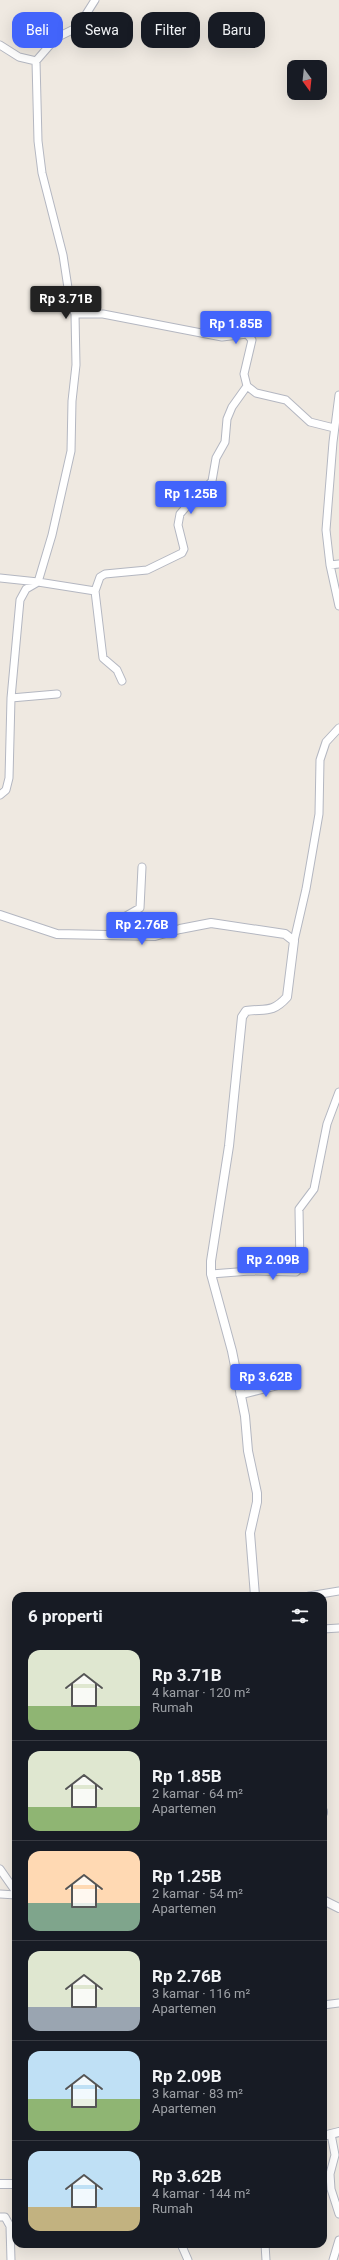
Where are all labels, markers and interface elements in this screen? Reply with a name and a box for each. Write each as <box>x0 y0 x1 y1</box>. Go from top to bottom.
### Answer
chip: Beli <box>12 12 63 48</box>
chip: Sewa <box>71 12 133 48</box>
chip: Filter <box>141 12 200 48</box>
chip: Baru <box>208 12 265 48</box>
north arrow <box>287 60 327 100</box>
map controls <box>287 60 327 100</box>
pin: Rp 3.71B <box>25 286 107 320</box>
text: Rp 3.71B <box>39 291 93 306</box>
pin: Rp 1.85B <box>195 311 277 345</box>
text: Rp 1.85B <box>209 316 263 331</box>
pin: Rp 1.25B <box>150 481 232 515</box>
text: Rp 1.25B <box>164 486 218 501</box>
pin: Rp 2.76B <box>101 912 183 946</box>
text: Rp 2.76B <box>115 917 169 932</box>
pin: Rp 2.09B <box>232 1247 314 1281</box>
text: Rp 2.09B <box>246 1252 300 1267</box>
pin: Rp 3.62B <box>225 1364 307 1398</box>
text: Rp 3.62B <box>239 1369 293 1384</box>
icon: filters <box>289 1605 311 1627</box>
text: 6 properti <box>28 1606 103 1626</box>
text: Rp 3.71B <box>152 1665 222 1685</box>
icon: home <box>60 1666 108 1714</box>
text: 4 kamar · 120 m² <box>152 1685 250 1700</box>
text: Rumah <box>152 1700 193 1715</box>
text: Rp 1.85B <box>152 1766 222 1786</box>
icon: home <box>60 1767 108 1815</box>
text: 2 kamar · 64 m² <box>152 1786 243 1801</box>
text: Apartemen <box>152 1801 216 1816</box>
text: Rp 1.25B <box>152 1866 222 1886</box>
icon: home <box>60 1867 108 1915</box>
text: 2 kamar · 54 m² <box>152 1886 243 1901</box>
text: Apartemen <box>152 1901 216 1916</box>
text: Rp 2.76B <box>152 1966 222 1986</box>
icon: home <box>60 1967 108 2015</box>
text: 3 kamar · 116 m² <box>152 1986 250 2001</box>
text: Apartemen <box>152 2001 216 2016</box>
text: Rp 2.09B <box>152 2066 222 2086</box>
icon: home <box>60 2067 108 2115</box>
text: 3 kamar · 83 m² <box>152 2086 243 2101</box>
text: Apartemen <box>152 2101 216 2116</box>
text: Rp 3.62B <box>152 2166 222 2186</box>
icon: home <box>60 2167 108 2215</box>
text: 4 kamar · 144 m² <box>152 2186 250 2201</box>
text: Rumah <box>152 2201 193 2216</box>

